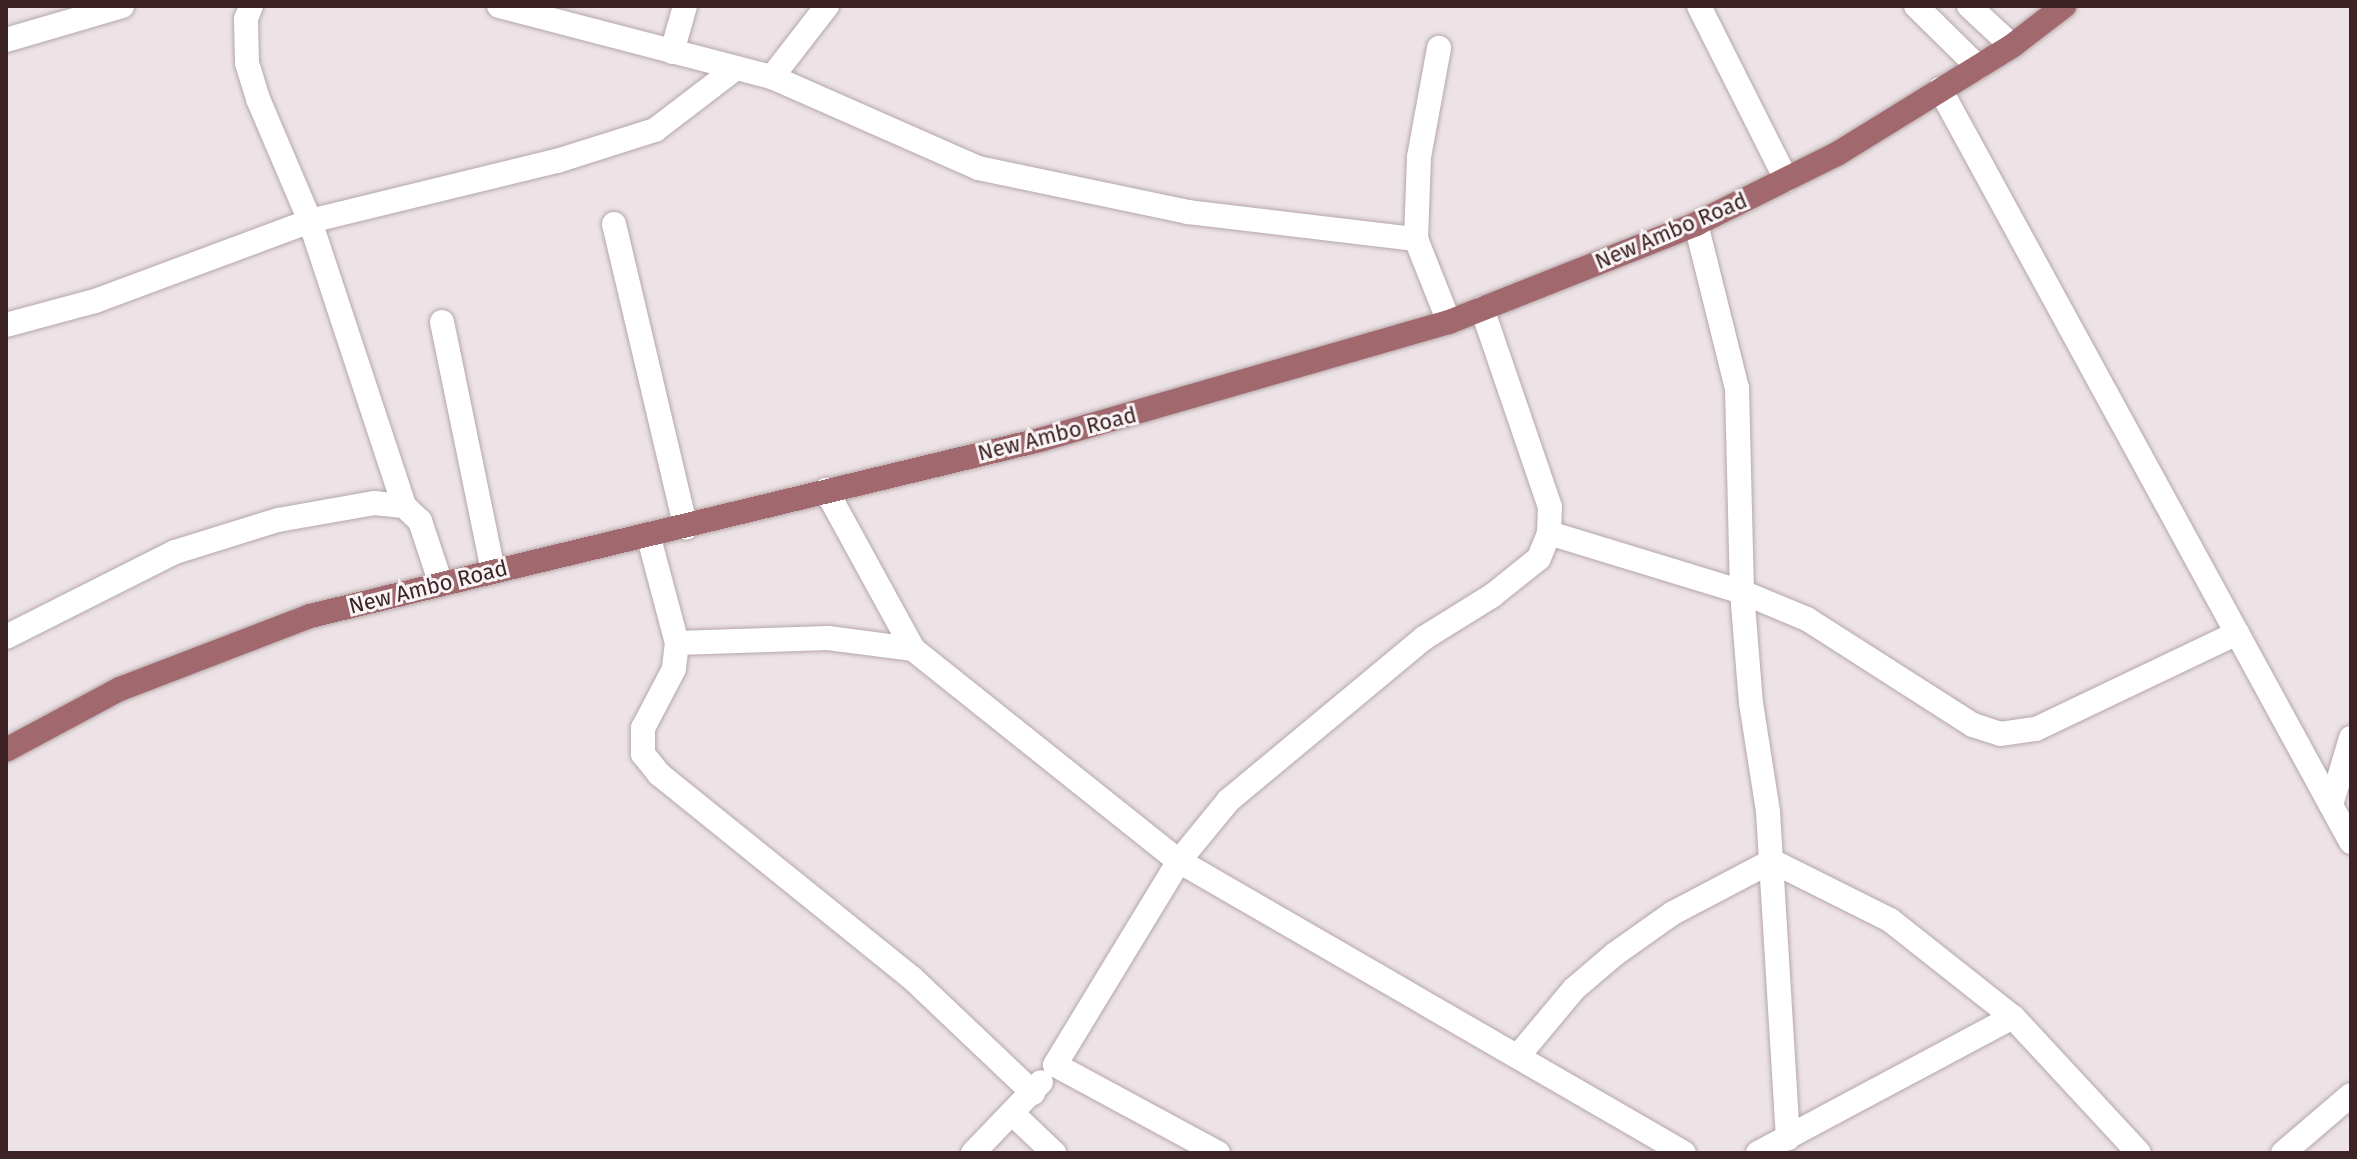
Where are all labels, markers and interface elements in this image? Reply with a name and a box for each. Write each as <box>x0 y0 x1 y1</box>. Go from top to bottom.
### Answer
street label: New Ambo Road <box>1591 187 1751 275</box>
street label: New Ambo Road <box>975 402 1139 466</box>
street label: New Ambo Road <box>346 555 510 619</box>

